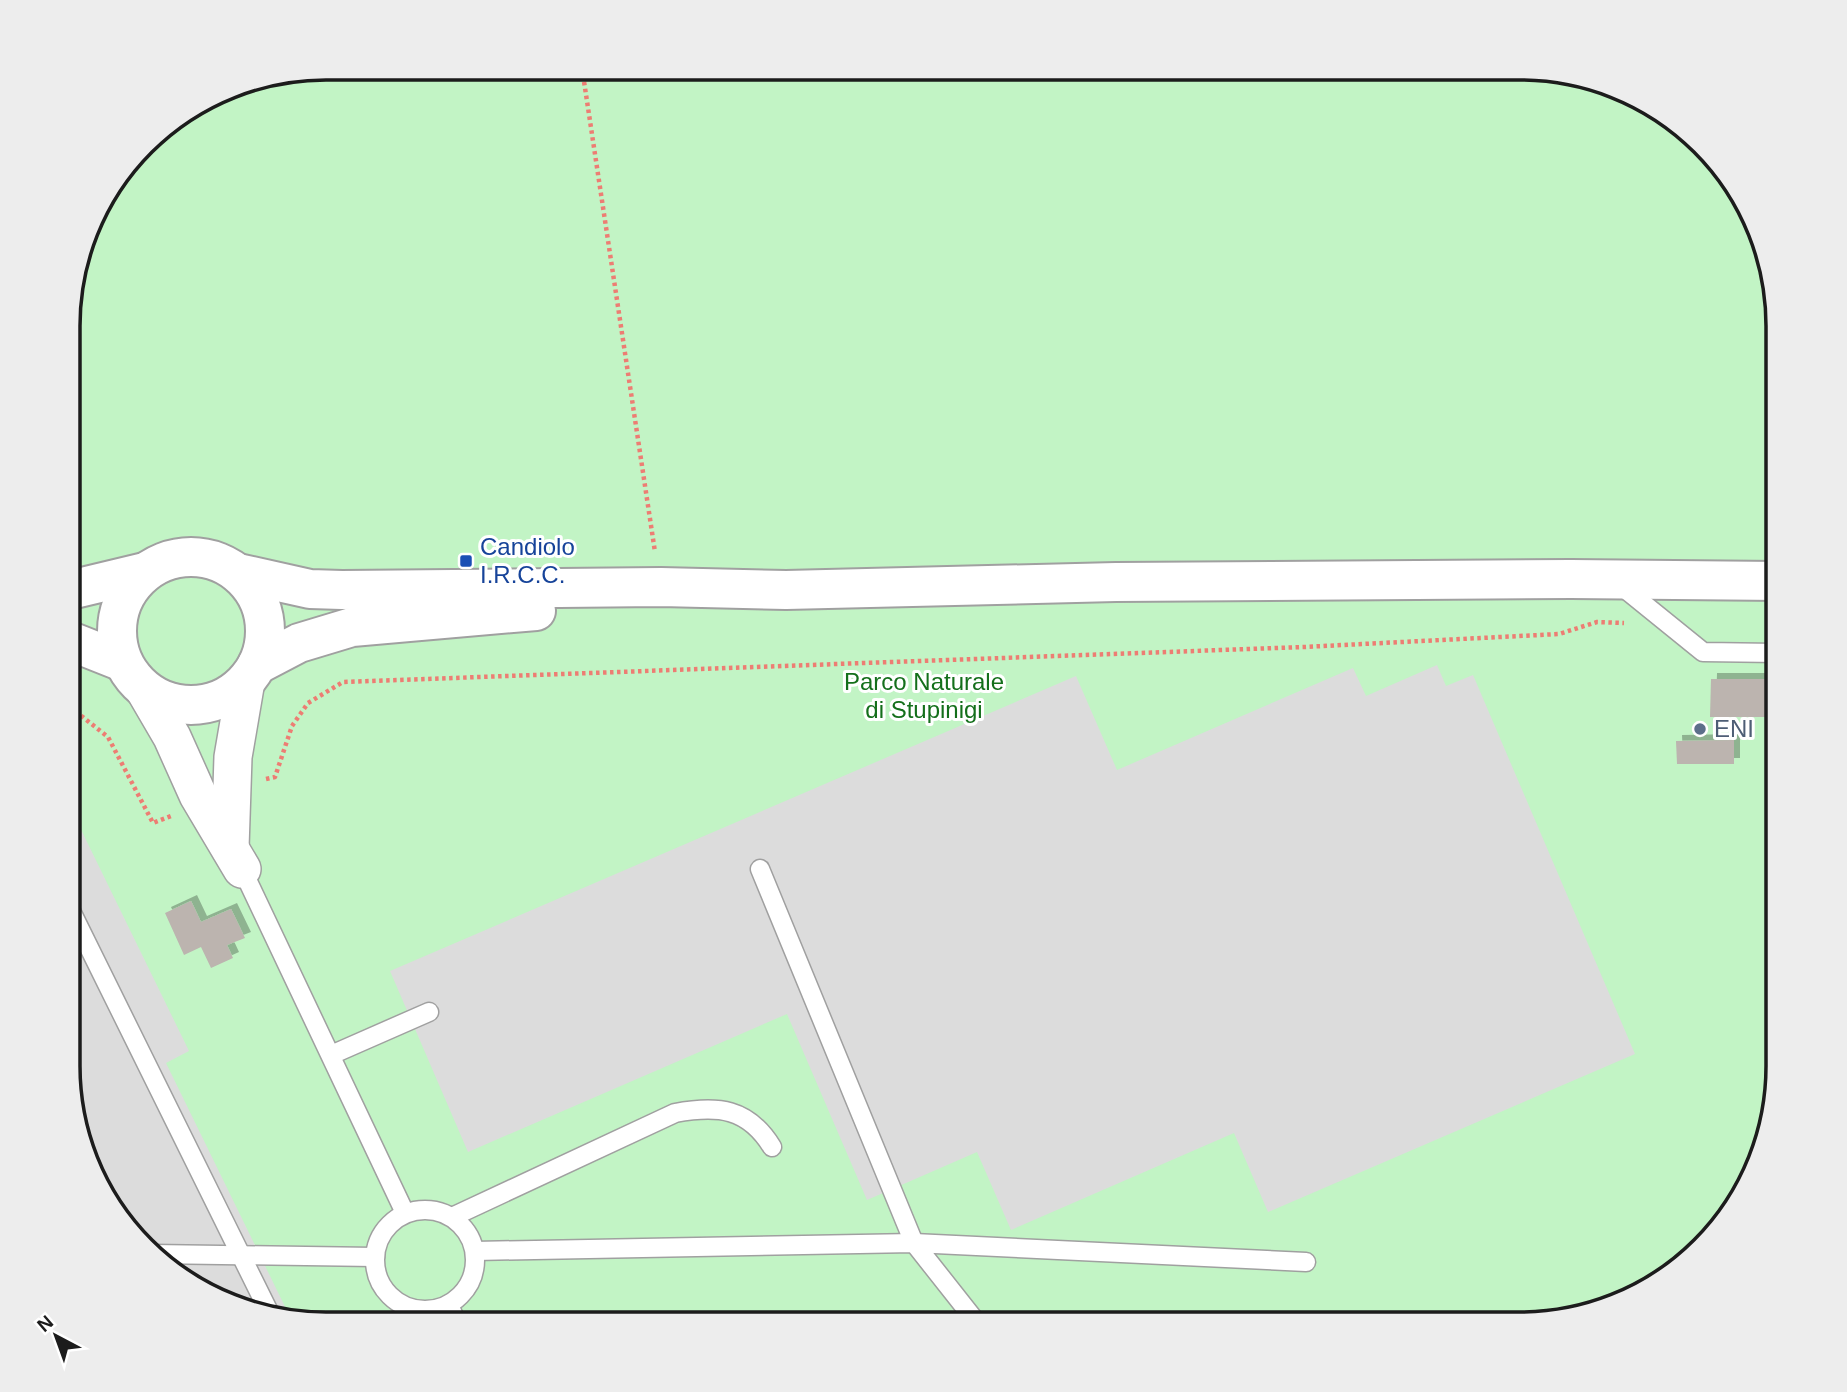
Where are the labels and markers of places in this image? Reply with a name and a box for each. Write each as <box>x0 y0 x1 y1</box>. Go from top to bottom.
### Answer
place label: Candiolo I.R.C.C. <box>480 533 575 588</box>
marker: Candiolo I.R.C.C. <box>458 553 474 569</box>
place label: ENI <box>1714 715 1754 742</box>
marker: ENI <box>1692 721 1708 737</box>

